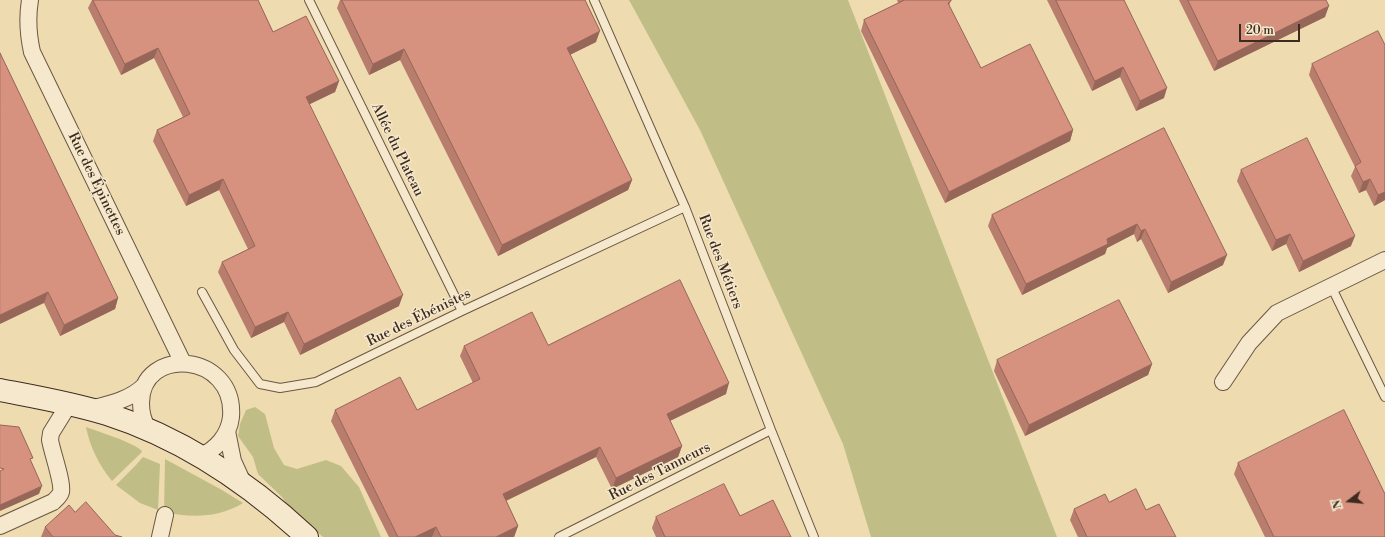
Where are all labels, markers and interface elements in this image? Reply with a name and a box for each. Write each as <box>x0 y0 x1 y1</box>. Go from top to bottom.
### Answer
scale bar <box>1241 16 1302 42</box>
text: 20 m <box>1246 23 1274 38</box>
street label: Allée du Plateau <box>367 101 427 199</box>
street label: Rue des Épinettes <box>64 130 128 238</box>
street label: Rue des Métiers <box>694 212 746 312</box>
street label: Rue des Ébénistes <box>364 286 474 350</box>
street label: Rue des Tanneurs <box>606 439 714 505</box>
north arrow <box>1329 481 1369 521</box>
text: N <box>1330 498 1345 510</box>

